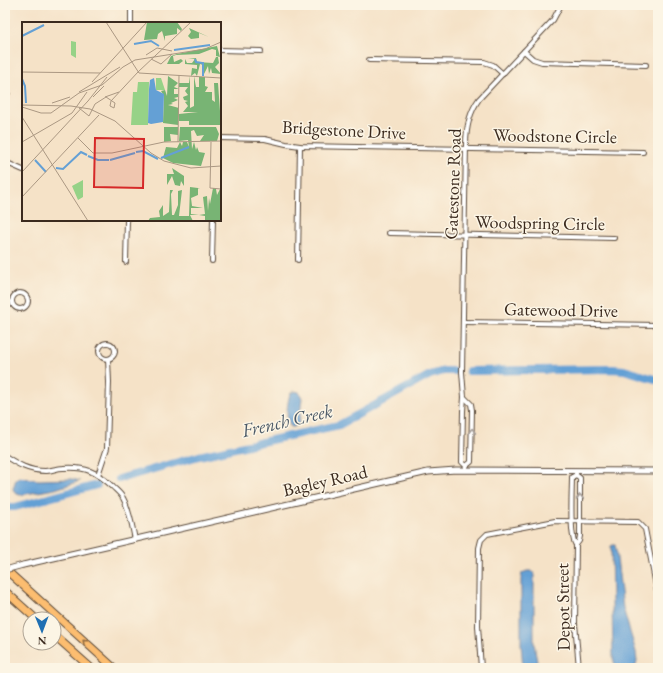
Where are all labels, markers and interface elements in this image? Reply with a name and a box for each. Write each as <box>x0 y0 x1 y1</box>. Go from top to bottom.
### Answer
inset map <box>22 22 221 221</box>
street label: Bridgestone Drive <box>282 115 406 144</box>
street label: Woodstone Circle <box>493 123 617 148</box>
street label: Gatestone Road <box>439 127 466 240</box>
street label: Woodspring Circle <box>475 210 605 235</box>
street label: Gatewood Drive <box>504 297 618 322</box>
water label: French Creek <box>238 398 335 443</box>
one-way arrow <box>468 428 476 434</box>
street label: Bagley Road <box>280 459 370 501</box>
one-way arrow <box>576 494 584 500</box>
street label: Depot Street <box>550 563 575 651</box>
north arrow <box>22 611 62 651</box>
text: N <box>38 634 47 648</box>
one-way arrow <box>82 639 90 646</box>

